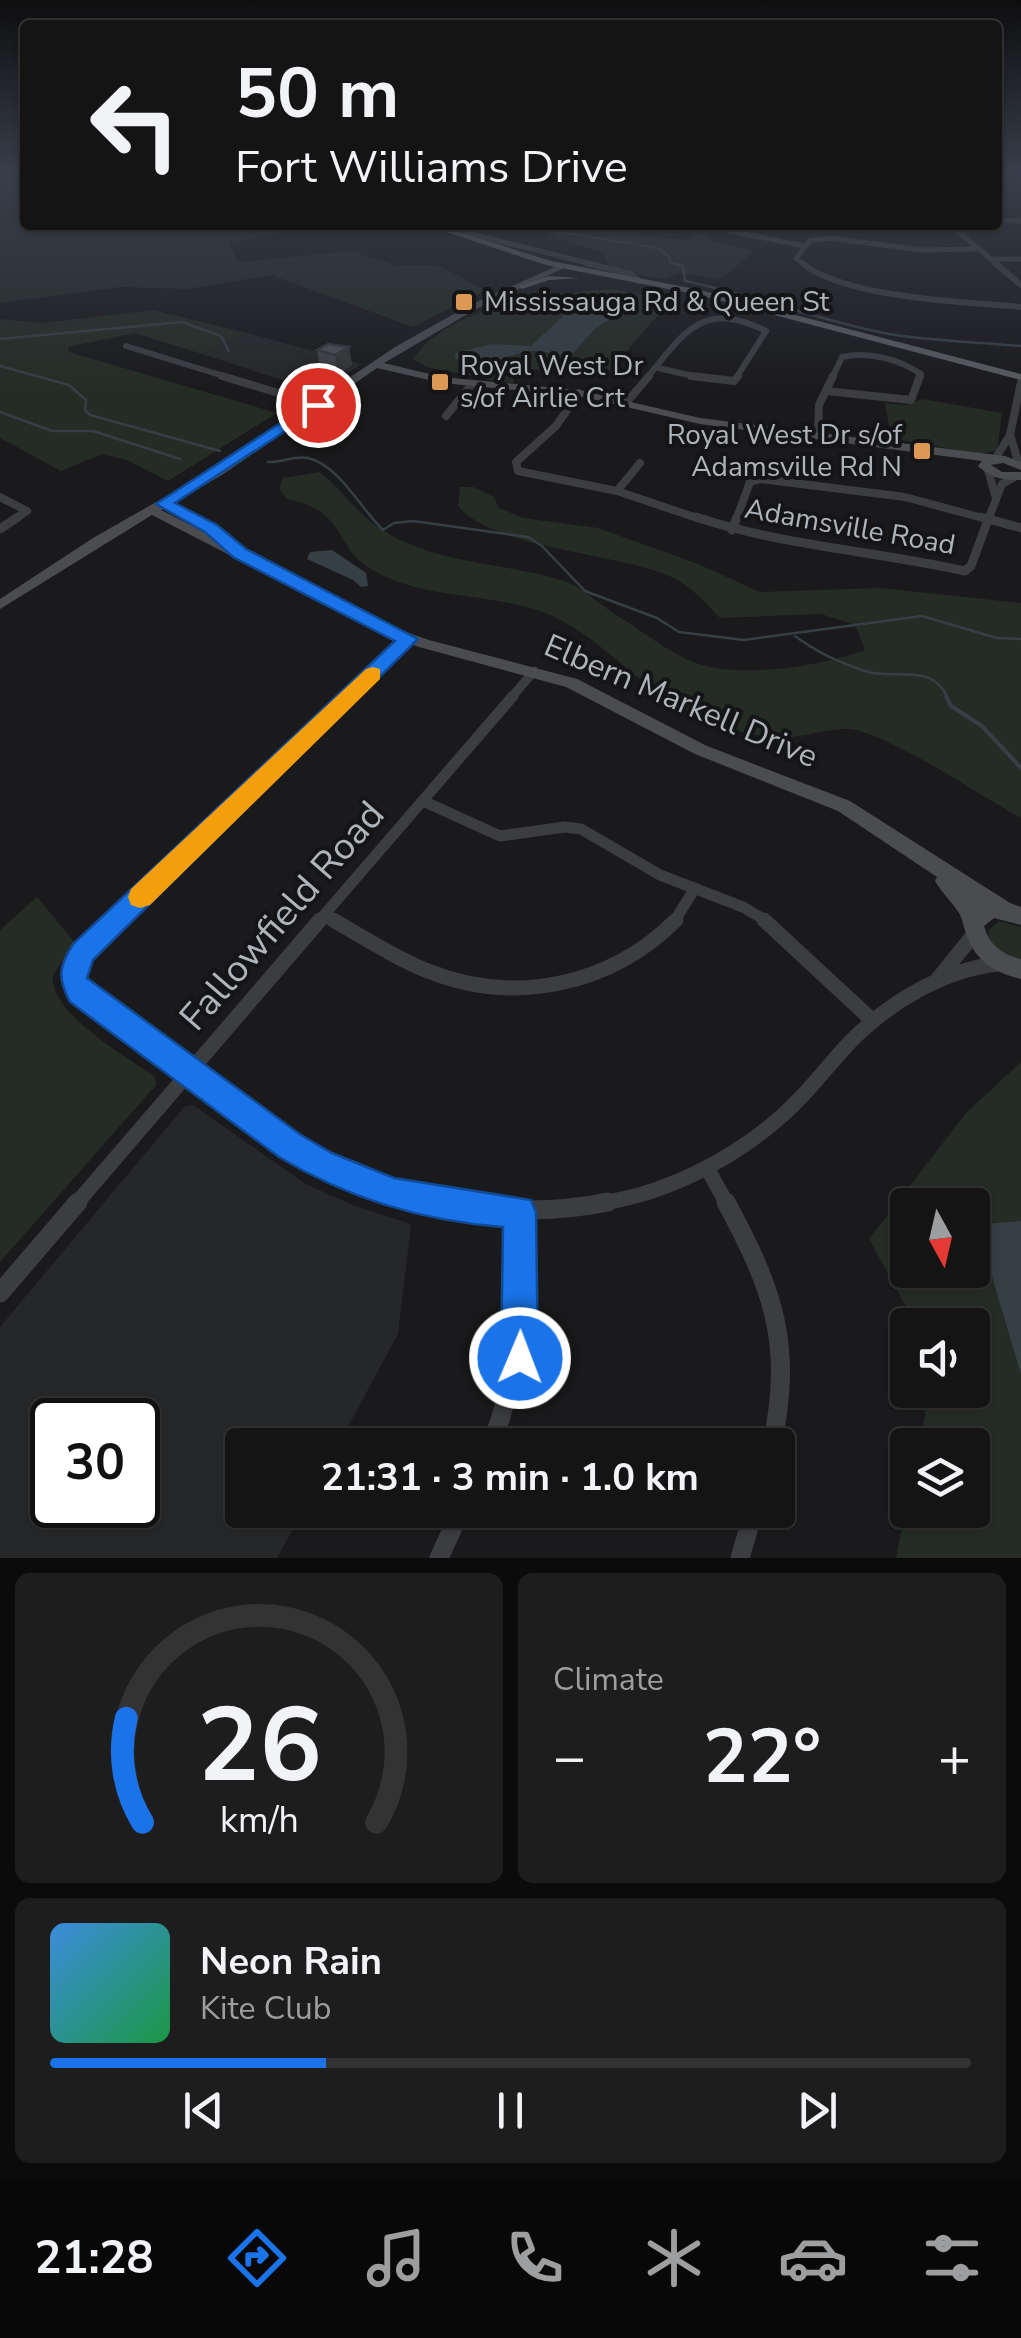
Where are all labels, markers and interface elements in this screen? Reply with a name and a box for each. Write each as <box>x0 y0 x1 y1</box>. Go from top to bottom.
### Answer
text: 50 m <box>235 46 399 142</box>
icon: left <box>70 60 200 190</box>
text: Fort Williams Drive <box>235 137 628 198</box>
place label: Mississauga Rd & Queen St <box>484 283 830 321</box>
marker: Mississauga Rd & Queen St <box>453 291 475 313</box>
place label: Royal West Dr s/of Airlie Crt <box>460 347 643 417</box>
pin <box>276 363 361 448</box>
marker: Royal West Dr s/of Airlie Crt <box>429 371 451 393</box>
icon: arrive <box>291 378 346 433</box>
place label: Royal West Dr s/of Adamsville Rd N <box>667 416 903 486</box>
marker: Royal West Dr s/of Adamsville Rd N <box>911 440 933 462</box>
street label: Adamsville Road <box>742 490 958 564</box>
street label: Elbern Markell Drive <box>538 624 824 778</box>
street label: Fallowfield Road <box>168 790 396 1042</box>
north arrow <box>890 1188 990 1288</box>
map controls <box>890 1188 990 1528</box>
position arrow <box>468 1306 572 1410</box>
button: sound <box>890 1308 990 1408</box>
speed limit sign: 30 <box>30 1398 160 1528</box>
button: layers <box>890 1428 990 1528</box>
text: 21:31 · 3 min · 1.0 km <box>321 1452 699 1503</box>
text: Climate <box>553 1658 664 1701</box>
text: 26 <box>197 1675 321 1817</box>
text: 22° <box>703 1706 821 1808</box>
text: − <box>553 1720 586 1795</box>
text: + <box>938 1720 971 1795</box>
text: km/h <box>220 1796 298 1845</box>
text: Neon Rain <box>200 1936 382 1987</box>
text: Kite Club <box>200 1987 331 2030</box>
icon: previous <box>176 2083 231 2138</box>
icon: pause <box>483 2083 538 2138</box>
icon: next <box>790 2083 845 2138</box>
icon: directions <box>222 2223 292 2293</box>
icon: music <box>361 2223 431 2293</box>
icon: phone <box>500 2223 570 2293</box>
icon: climate <box>639 2223 709 2293</box>
icon: car <box>778 2223 848 2293</box>
icon: filters <box>917 2223 987 2293</box>
text: 21:28 <box>34 2228 154 2289</box>

